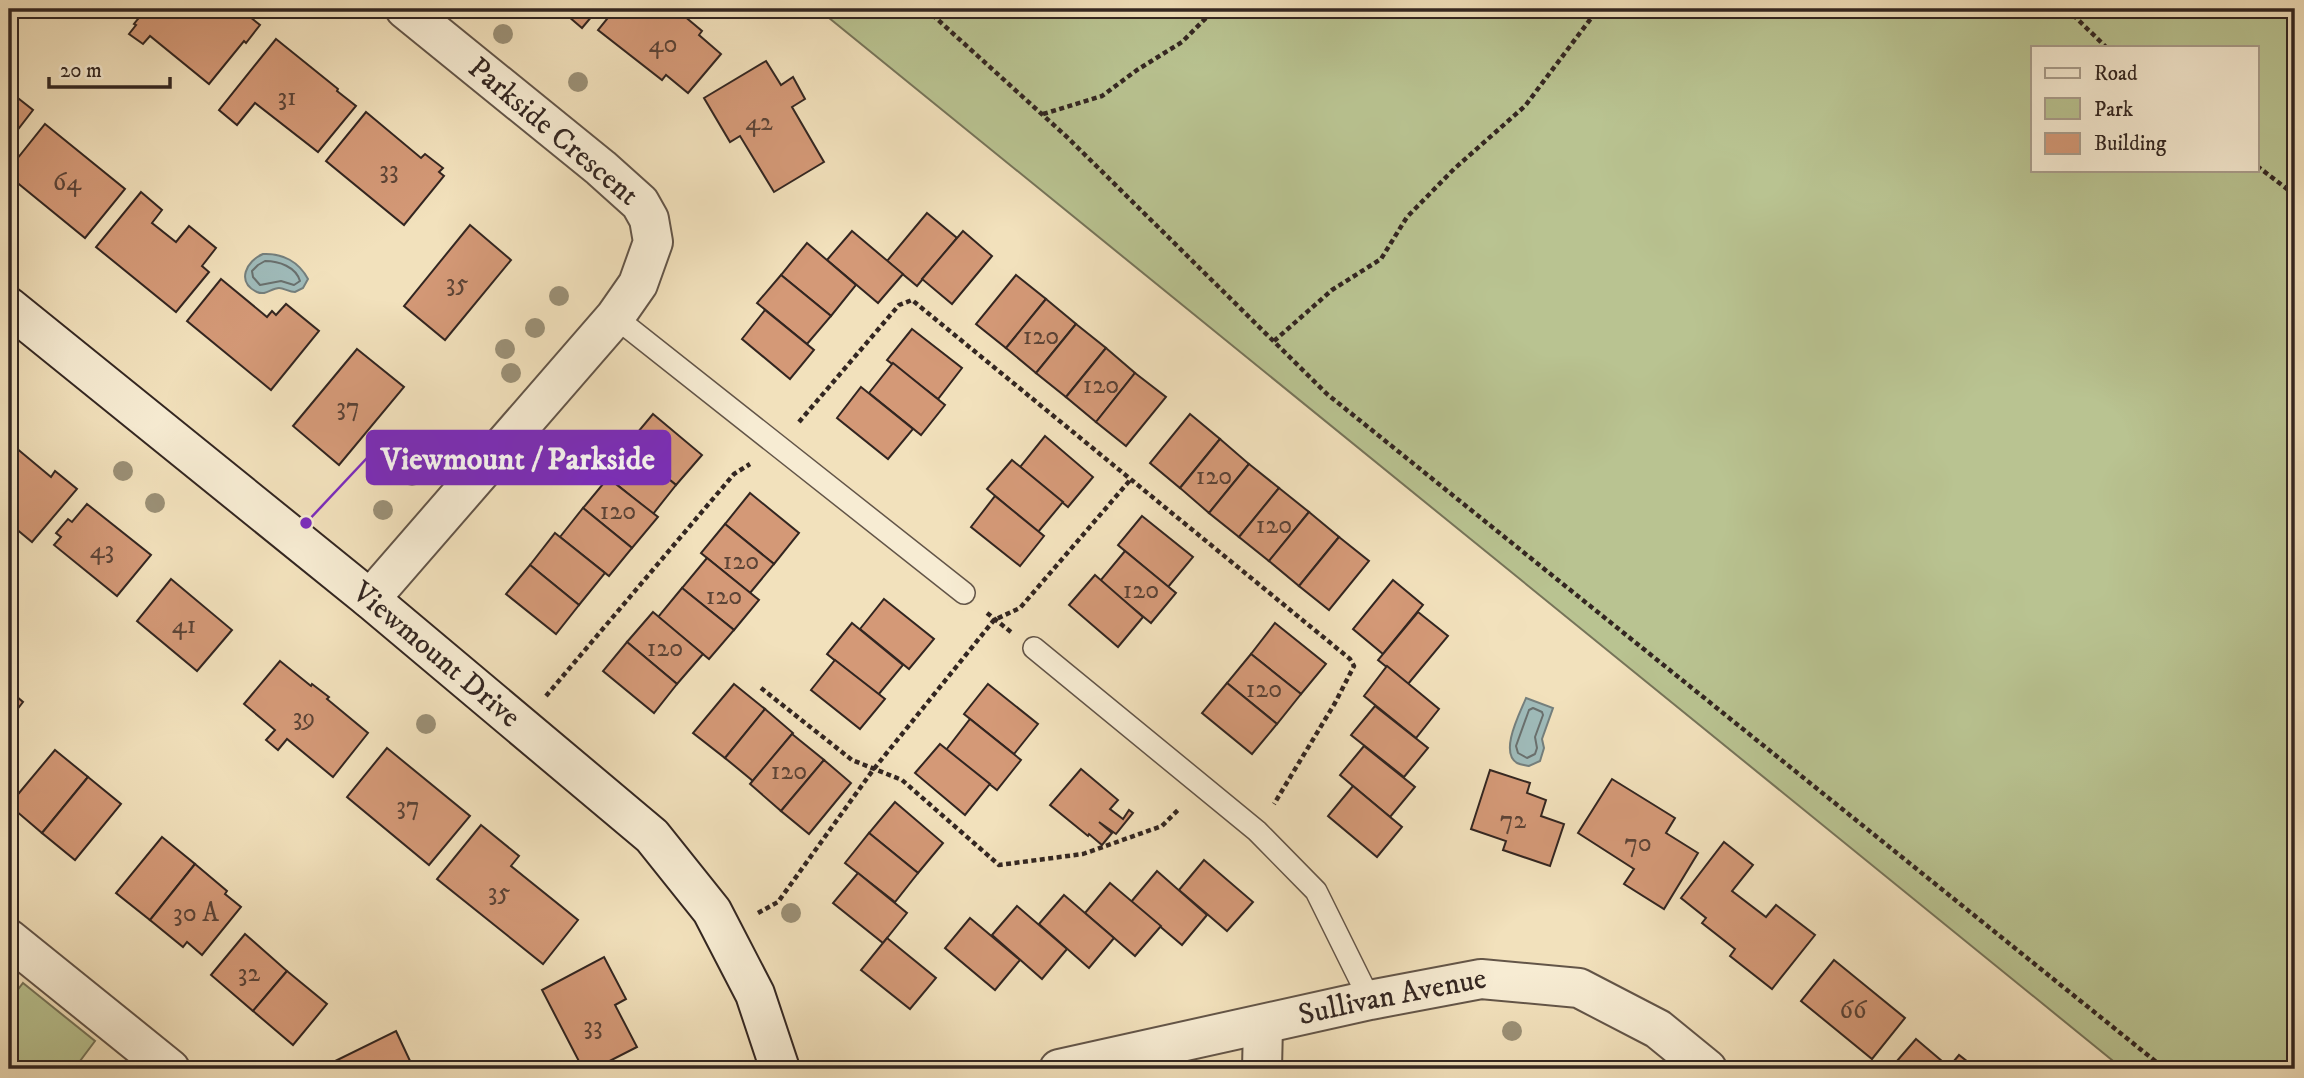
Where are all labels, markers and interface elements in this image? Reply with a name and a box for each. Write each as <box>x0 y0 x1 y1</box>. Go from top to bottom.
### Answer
house number: 40 <box>649 28 677 61</box>
scale bar <box>49 46 170 90</box>
legend <box>2031 46 2258 172</box>
street label: Parkside Crescent <box>460 50 646 214</box>
text: 20 m <box>60 58 102 84</box>
text: Road <box>2094 61 2138 87</box>
house number: 31 <box>277 81 297 114</box>
text: Park <box>2094 97 2134 123</box>
house number: 42 <box>745 106 773 139</box>
text: Building <box>2094 131 2167 157</box>
house number: 33 <box>379 154 399 187</box>
house number: 64 <box>53 166 82 199</box>
house number: 35 <box>446 267 468 300</box>
house number: 120 <box>1023 320 1059 353</box>
house number: 120 <box>1083 369 1119 402</box>
house number: 37 <box>336 391 360 424</box>
callout: Viewmount / Parkside <box>367 431 670 484</box>
text: Viewmount / Parkside <box>379 440 655 480</box>
house number: 120 <box>1196 460 1232 493</box>
house number: 120 <box>600 495 636 528</box>
house number: 120 <box>1256 509 1292 542</box>
house number: 43 <box>90 534 114 567</box>
house number: 120 <box>723 545 759 578</box>
street label: Viewmount Drive <box>344 573 528 736</box>
house number: 120 <box>1123 574 1159 607</box>
house number: 120 <box>706 580 742 613</box>
house number: 41 <box>172 609 196 642</box>
house number: 120 <box>647 632 683 665</box>
house number: 120 <box>1246 673 1282 706</box>
house number: 39 <box>293 701 315 734</box>
house number: 120 <box>771 755 807 788</box>
house number: 37 <box>396 790 420 823</box>
house number: 72 <box>1500 804 1526 837</box>
house number: 70 <box>1624 827 1652 860</box>
house number: 35 <box>488 876 510 909</box>
house number: 30 A <box>173 897 219 930</box>
house number: 32 <box>238 957 260 990</box>
street label: Sullivan Avenue <box>1295 960 1489 1034</box>
house number: 66 <box>1839 994 1868 1027</box>
house number: 33 <box>583 1010 603 1043</box>

